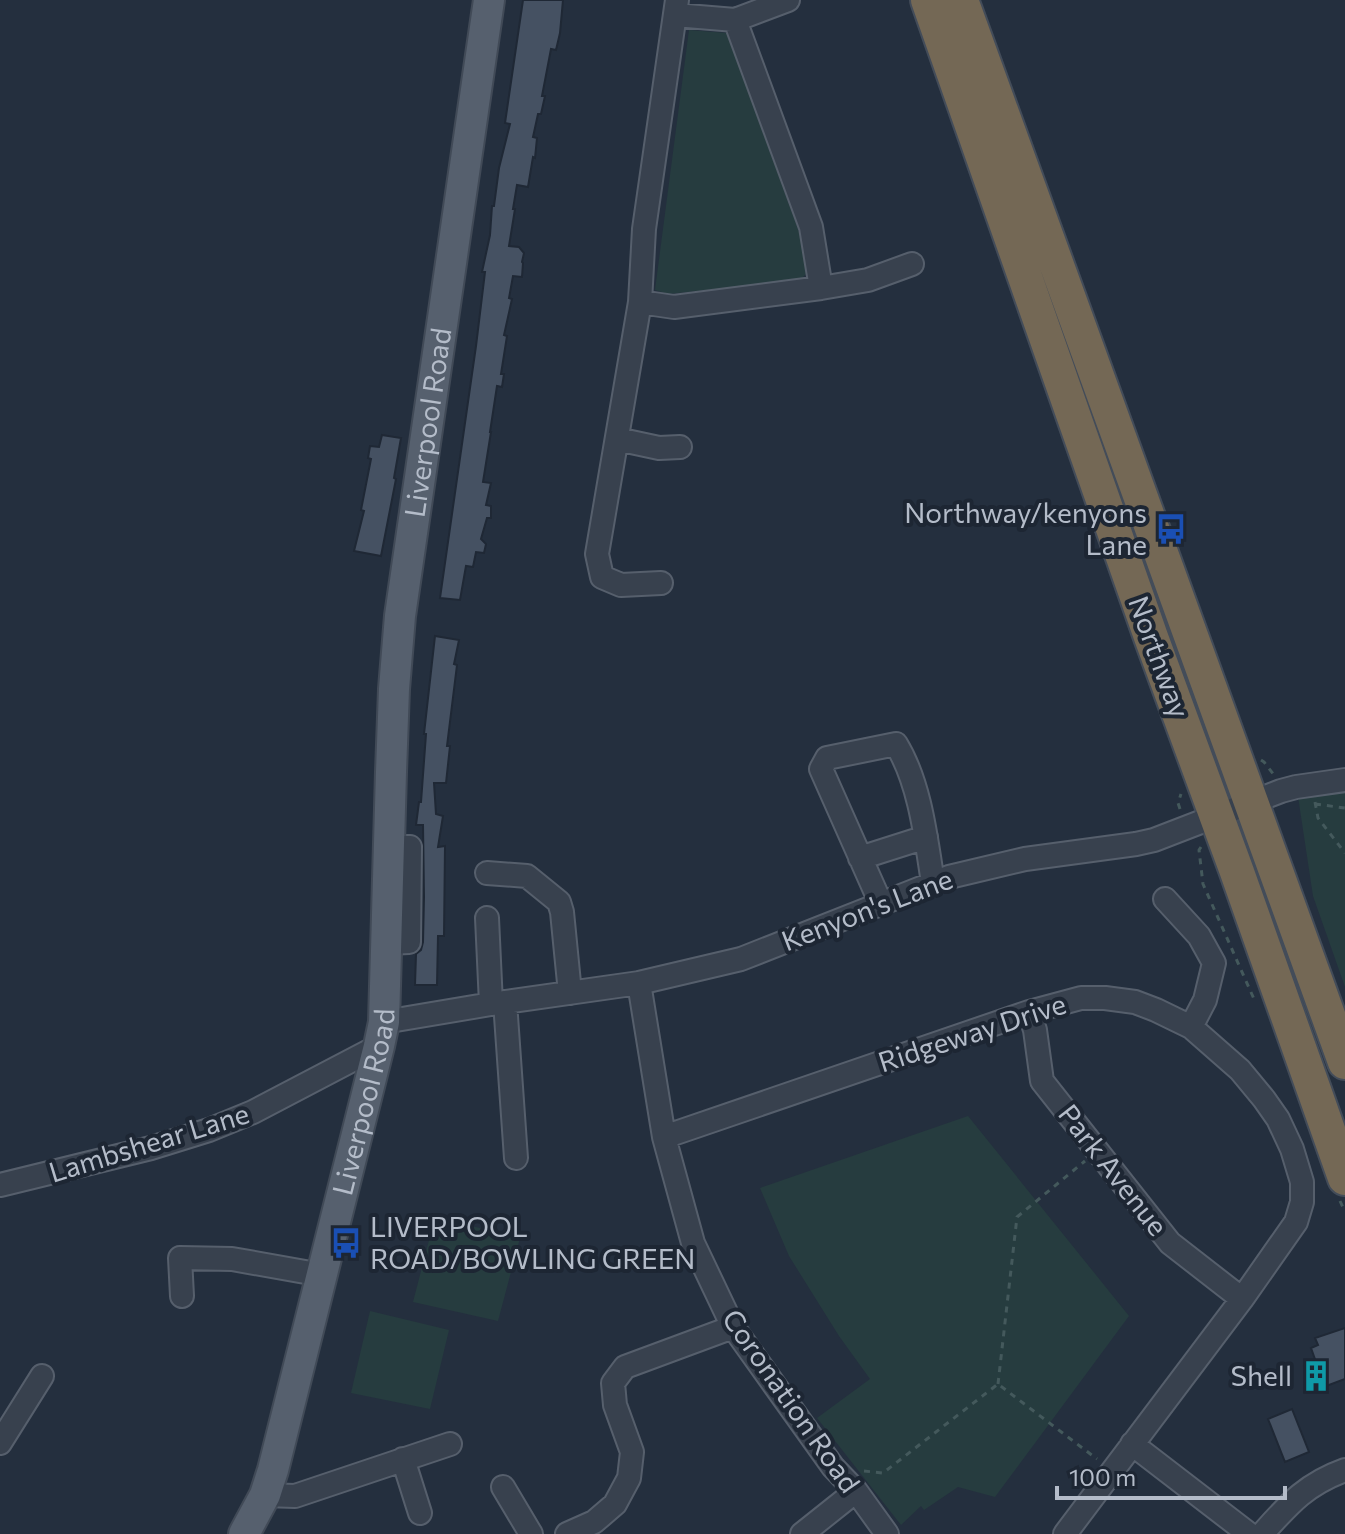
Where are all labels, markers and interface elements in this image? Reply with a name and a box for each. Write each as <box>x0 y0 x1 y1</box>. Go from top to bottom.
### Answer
street label: Liverpool Road <box>396 325 457 519</box>
place label: Northway/kenyons Lane <box>904 495 1147 561</box>
bus stop icon: Northway/kenyons Lane <box>1154 512 1188 546</box>
street label: Northway <box>1122 591 1198 722</box>
street label: Kenyon's Lane <box>776 861 957 957</box>
street label: Ridgeway Drive <box>874 986 1070 1078</box>
street label: Liverpool Road <box>324 1008 400 1198</box>
street label: Lambshear Lane <box>44 1095 253 1189</box>
street label: Park Avenue <box>1052 1097 1176 1242</box>
place label: LIVERPOOL ROAD/BOWLING GREEN <box>370 1209 695 1275</box>
bus stop icon: LIVERPOOL ROAD/BOWLING GREEN <box>329 1226 363 1260</box>
street label: Coronation Road <box>716 1302 868 1499</box>
place label: Shell <box>1231 1358 1292 1392</box>
building icon: Shell <box>1299 1359 1333 1393</box>
scale bar <box>1057 1450 1285 1500</box>
text: 100 m <box>1069 1462 1136 1491</box>

